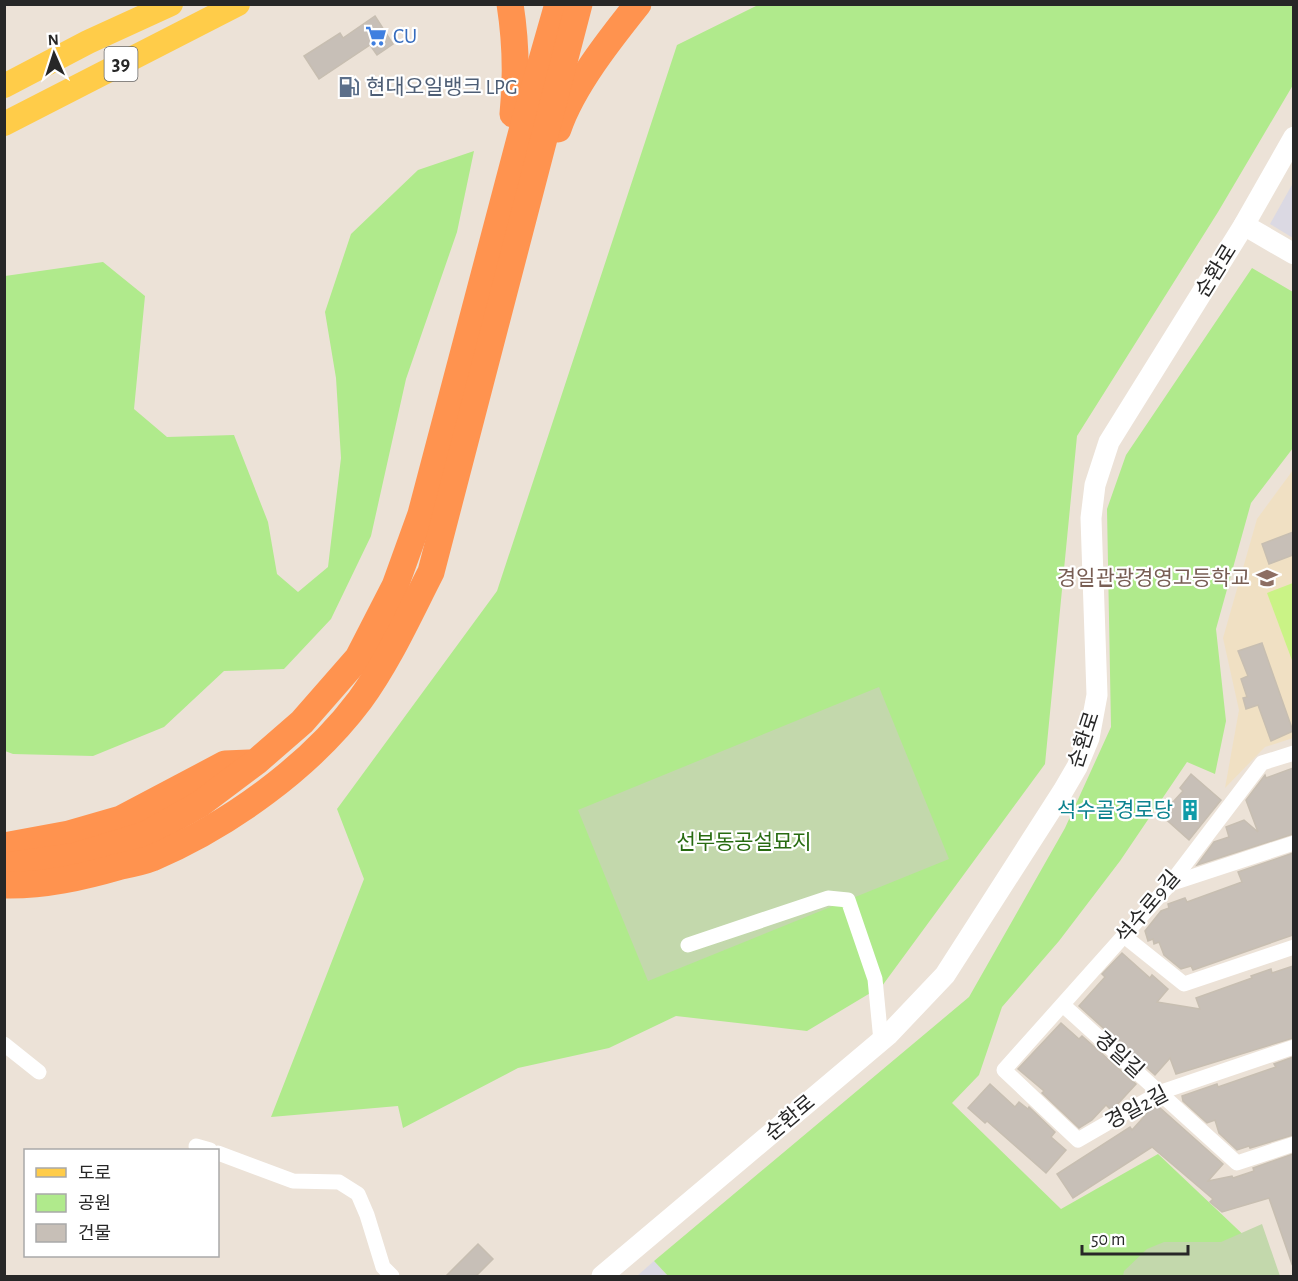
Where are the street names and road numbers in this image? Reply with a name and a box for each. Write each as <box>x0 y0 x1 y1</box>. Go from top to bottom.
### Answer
road number: 39 <box>104 47 138 81</box>
street label: 순환로 <box>1191 240 1240 301</box>
street label: 순환로 <box>1064 709 1103 771</box>
street label: 석수로9길 <box>1111 866 1184 947</box>
street label: 경일길 <box>1090 1027 1148 1082</box>
street label: 경일2길 <box>1102 1082 1172 1133</box>
street label: 순환로 <box>760 1091 819 1145</box>

